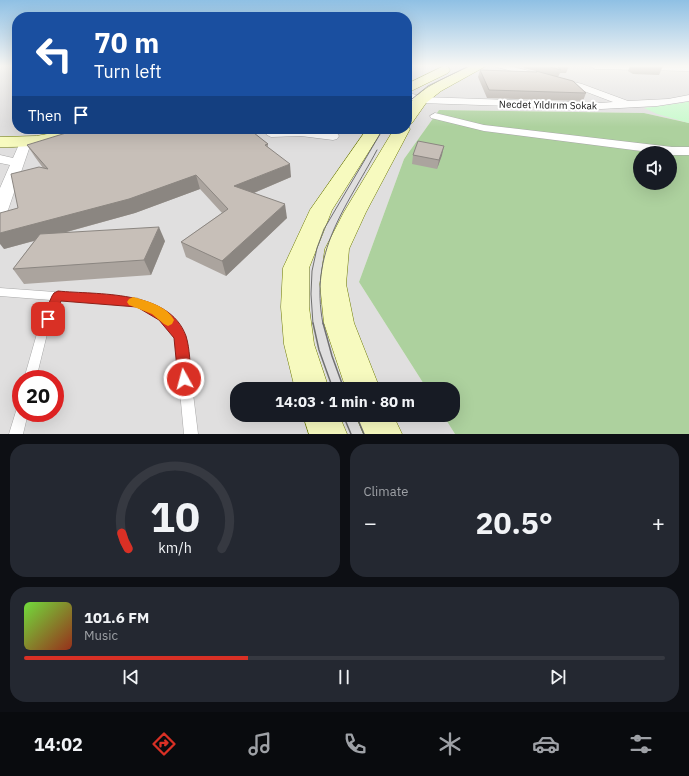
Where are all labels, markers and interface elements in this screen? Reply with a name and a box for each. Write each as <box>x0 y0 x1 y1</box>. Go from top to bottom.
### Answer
text: 70 m <box>94 24 159 61</box>
icon: left <box>28 28 80 80</box>
text: Turn left <box>94 60 162 83</box>
street label: Necdet Yıldırım Sokak <box>499 98 598 112</box>
icon: arrive <box>70 104 92 126</box>
text: Then <box>28 106 62 125</box>
map controls <box>633 146 677 190</box>
button: sound <box>633 146 677 190</box>
pin <box>31 302 65 336</box>
icon: arrive <box>37 308 59 330</box>
position arrow <box>163 358 205 400</box>
speed limit sign: 20 <box>12 370 64 422</box>
text: 14:03 · 1 min · 80 m <box>275 392 415 411</box>
text: Climate <box>364 483 408 500</box>
text: 10 <box>150 488 200 542</box>
text: 20.5° <box>476 503 553 542</box>
text: − <box>364 508 377 537</box>
text: + <box>652 508 665 537</box>
text: km/h <box>158 537 192 556</box>
text: 101.6 FM <box>84 608 149 627</box>
text: Music <box>84 627 118 644</box>
icon: previous <box>120 666 142 688</box>
icon: pause <box>333 666 355 688</box>
icon: next <box>547 666 569 688</box>
icon: directions <box>150 730 178 758</box>
icon: music <box>246 730 274 758</box>
icon: phone <box>341 730 369 758</box>
icon: climate <box>436 730 464 758</box>
icon: car <box>532 730 560 758</box>
icon: filters <box>627 730 655 758</box>
text: 14:02 <box>34 733 83 756</box>

